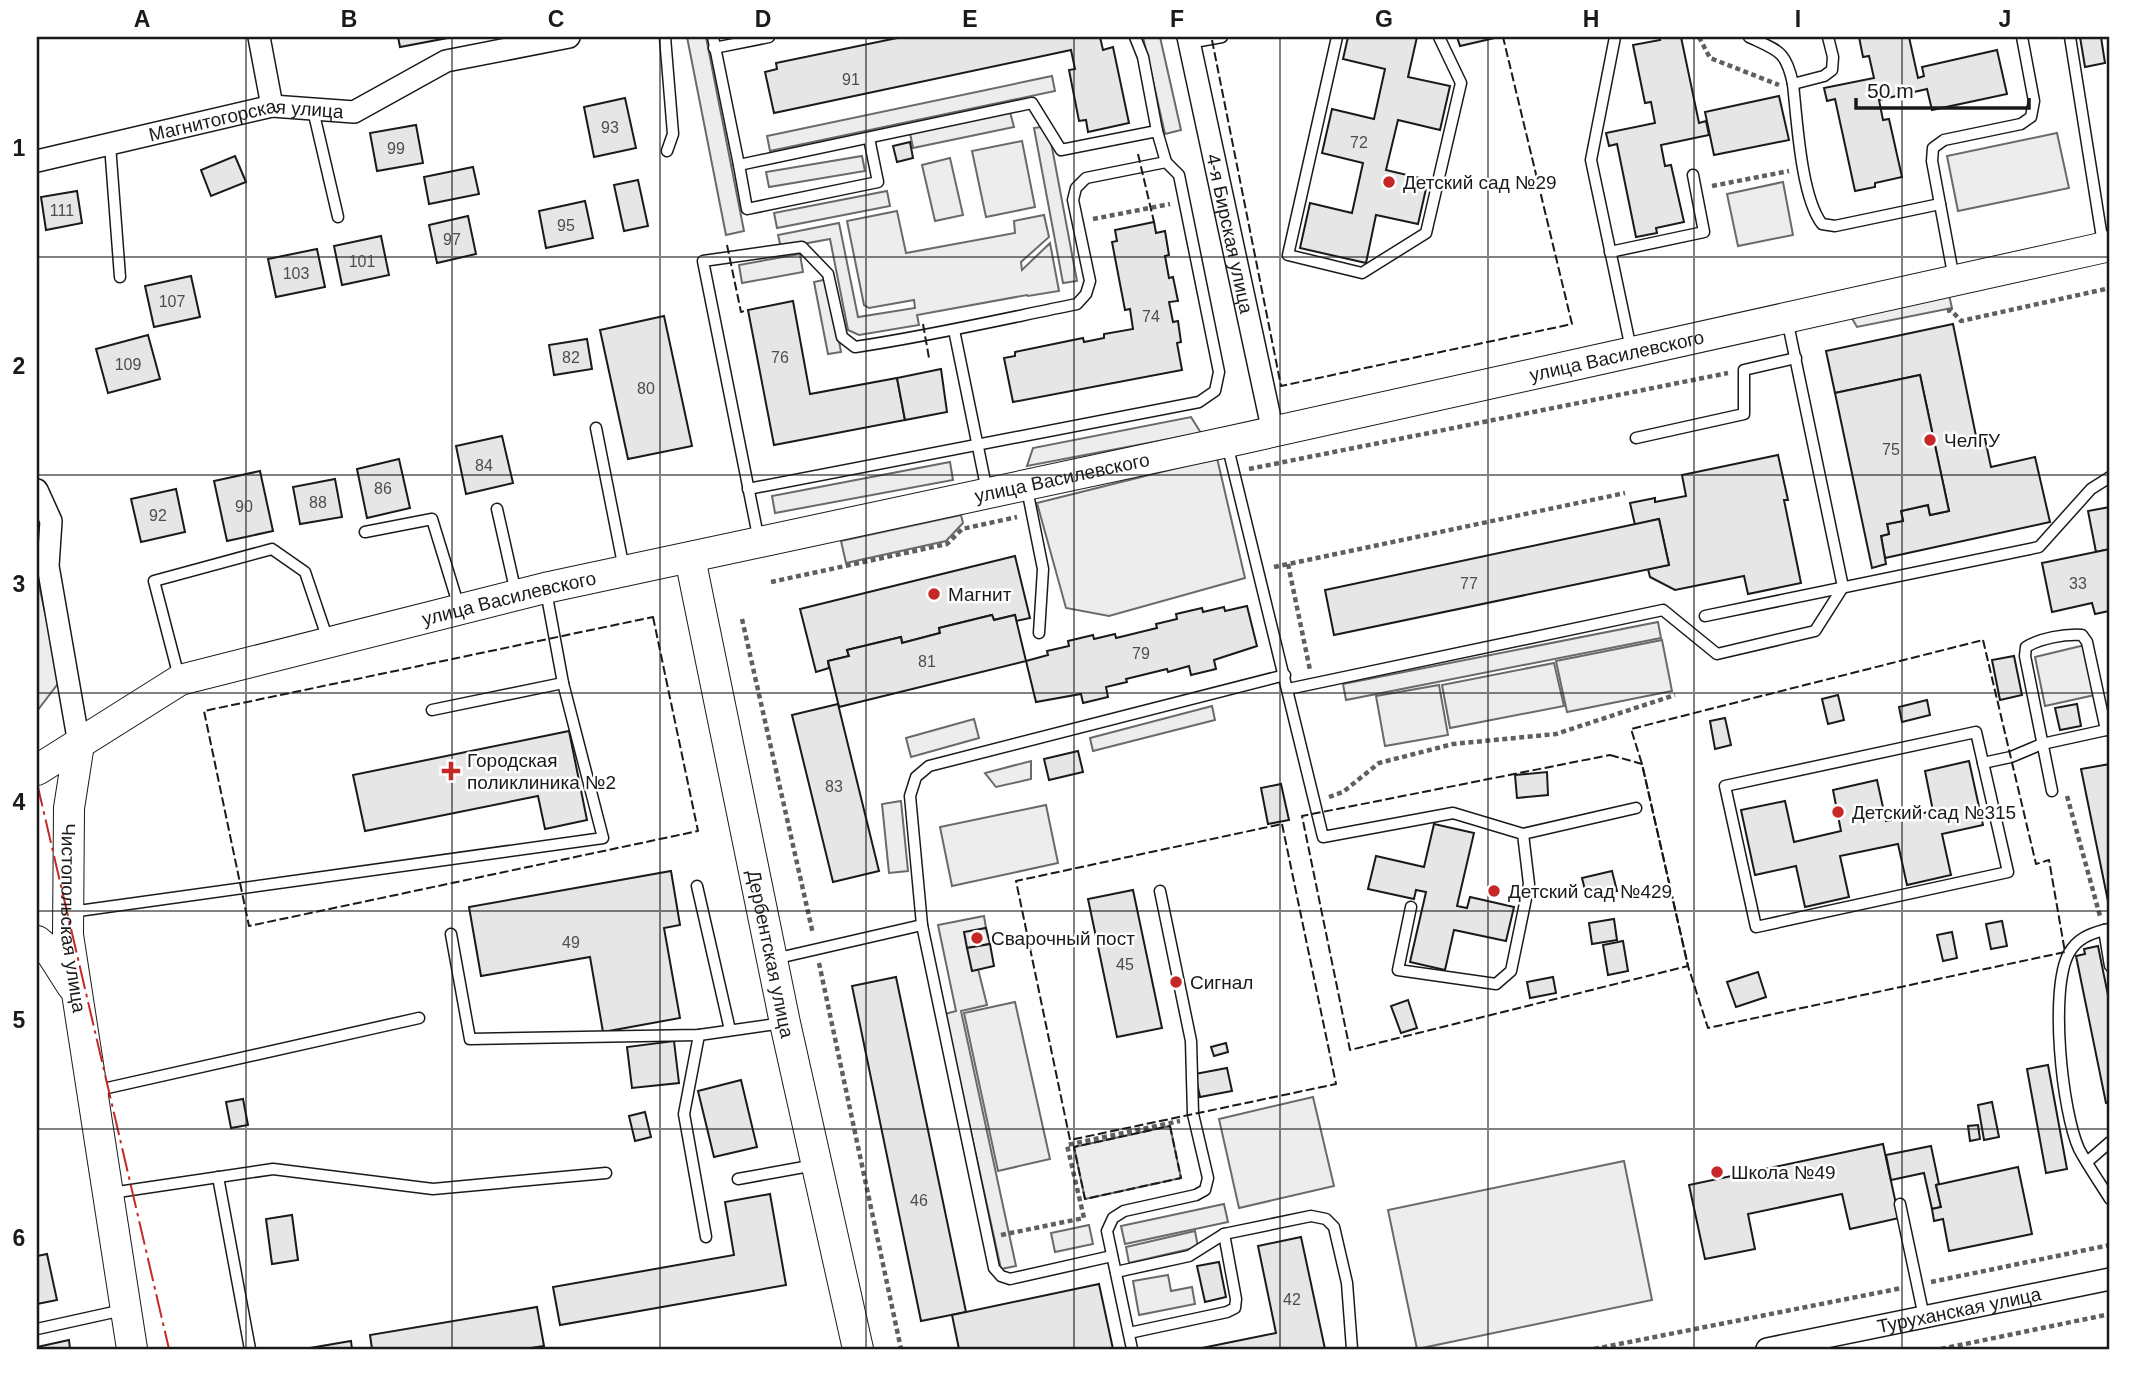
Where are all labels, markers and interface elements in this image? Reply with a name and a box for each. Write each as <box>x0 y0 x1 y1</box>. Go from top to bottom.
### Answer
text: A <box>134 6 150 32</box>
text: B <box>341 6 357 32</box>
text: C <box>548 6 564 32</box>
text: D <box>755 6 771 32</box>
text: E <box>962 6 978 32</box>
text: F <box>1170 6 1184 32</box>
text: G <box>1375 6 1393 32</box>
text: H <box>1583 6 1599 32</box>
text: I <box>1795 6 1801 32</box>
text: J <box>1999 6 2011 32</box>
scale bar <box>1856 66 2030 110</box>
house number: 91 <box>842 71 860 88</box>
text: 50 m <box>1867 79 1914 102</box>
street label: Магнитогорская улица <box>147 95 345 146</box>
house number: 93 <box>601 119 619 136</box>
house number: 72 <box>1350 134 1368 151</box>
text: 1 <box>13 135 26 161</box>
house number: 99 <box>387 140 405 157</box>
street label: 4-я Бирская улица <box>1202 152 1257 316</box>
place label: Детский сад №29 <box>1403 172 1557 193</box>
marker: Детский сад №29 <box>1381 174 1397 190</box>
house number: 111 <box>50 202 74 219</box>
house number: 95 <box>557 217 575 234</box>
house number: 97 <box>443 231 461 248</box>
house number: 101 <box>349 253 375 270</box>
house number: 103 <box>283 265 309 282</box>
house number: 107 <box>159 293 185 310</box>
house number: 74 <box>1142 308 1160 325</box>
street label: улица Василевского <box>1528 326 1706 386</box>
house number: 82 <box>562 349 580 366</box>
house number: 76 <box>771 349 789 366</box>
text: 2 <box>13 353 25 379</box>
house number: 109 <box>115 356 141 373</box>
house number: 80 <box>637 380 655 397</box>
place label: ЧелГУ <box>1944 430 2001 451</box>
marker: ЧелГУ <box>1922 432 1938 448</box>
house number: 75 <box>1882 441 1900 458</box>
street label: улица Василевского <box>973 449 1151 507</box>
house number: 84 <box>475 457 493 474</box>
house number: 86 <box>374 480 392 497</box>
house number: 88 <box>309 494 327 511</box>
house number: 90 <box>235 498 253 515</box>
house number: 92 <box>149 507 167 524</box>
street label: улица Василевского <box>420 567 598 630</box>
text: 3 <box>13 571 25 597</box>
house number: 77 <box>1460 575 1478 592</box>
house number: 33 <box>2069 575 2087 592</box>
place label: Магнит <box>948 584 1012 605</box>
marker: Магнит <box>926 586 942 602</box>
house number: 79 <box>1132 645 1150 662</box>
house number: 81 <box>918 653 936 670</box>
place label: Городская поликлиника №2 <box>467 750 616 793</box>
marker: Городская поликлиника №2 <box>441 761 461 781</box>
house number: 83 <box>825 778 843 795</box>
text: 4 <box>13 789 26 815</box>
place label: Детский сад №315 <box>1852 802 2016 823</box>
marker: Детский сад №315 <box>1830 804 1846 820</box>
street label: Чистопольская улица <box>57 823 90 1014</box>
street label: Дербентская улица <box>743 868 798 1040</box>
place label: Детский сад №429 <box>1508 881 1672 902</box>
marker: Детский сад №429 <box>1486 883 1502 899</box>
place label: Сварочный пост <box>991 928 1135 949</box>
marker: Сварочный пост <box>969 930 985 946</box>
house number: 49 <box>562 934 580 951</box>
house number: 45 <box>1116 956 1134 973</box>
place label: Сигнал <box>1190 972 1253 993</box>
marker: Сигнал <box>1168 974 1184 990</box>
text: 5 <box>13 1007 26 1033</box>
place label: Школа №49 <box>1731 1162 1836 1183</box>
marker: Школа №49 <box>1709 1164 1725 1180</box>
house number: 46 <box>910 1192 928 1209</box>
text: 6 <box>13 1225 25 1251</box>
street label: Туруханская улица <box>1875 1283 2043 1337</box>
house number: 42 <box>1283 1291 1301 1308</box>

